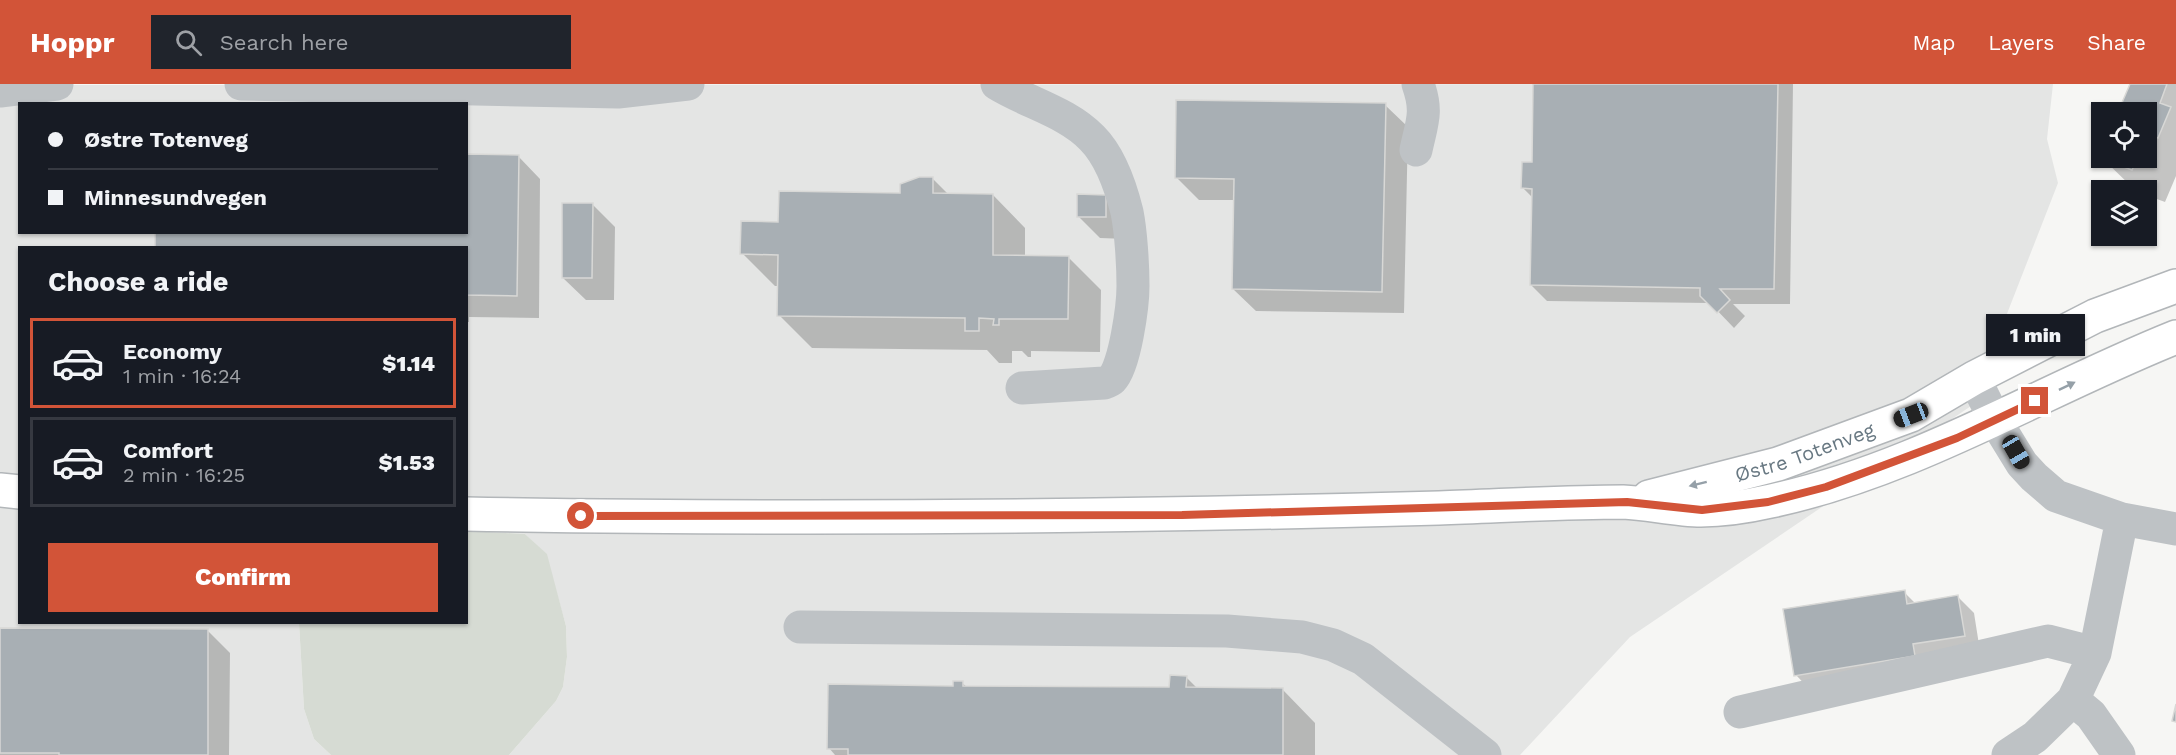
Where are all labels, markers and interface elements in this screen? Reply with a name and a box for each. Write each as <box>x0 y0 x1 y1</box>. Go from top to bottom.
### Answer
search box <box>151 15 571 69</box>
text: Hoppr <box>30 26 115 59</box>
icon: search <box>172 26 205 59</box>
text: Search here <box>220 30 349 55</box>
text: Map <box>1912 30 1955 55</box>
text: Layers <box>1988 30 2054 55</box>
text: Share <box>2087 30 2146 55</box>
map controls <box>2091 102 2157 246</box>
button: locate <box>2091 102 2157 168</box>
text: Østre Totenveg <box>84 127 248 152</box>
button: layers <box>2091 180 2157 246</box>
text: Minnesundvegen <box>84 185 267 210</box>
text: Choose a ride <box>48 266 228 298</box>
callout: 1 min <box>1986 314 2084 356</box>
text: 1 min <box>2010 323 2061 347</box>
icon: car <box>51 336 105 390</box>
text: Economy <box>123 339 222 364</box>
text: $1.14 <box>382 351 435 376</box>
text: 1 min · 16:24 <box>123 364 241 388</box>
one-way arrow <box>2058 381 2076 391</box>
route end <box>2021 387 2048 414</box>
car <box>1891 400 1931 430</box>
street label: Østre Totenveg <box>1732 417 1878 487</box>
car <box>1999 432 2033 472</box>
icon: car <box>51 435 105 489</box>
text: Comfort <box>123 438 213 463</box>
text: $1.53 <box>378 450 435 475</box>
text: 2 min · 16:25 <box>123 463 245 487</box>
one-way arrow <box>1689 480 1707 489</box>
route start <box>567 502 594 529</box>
button: Confirm <box>48 543 438 612</box>

